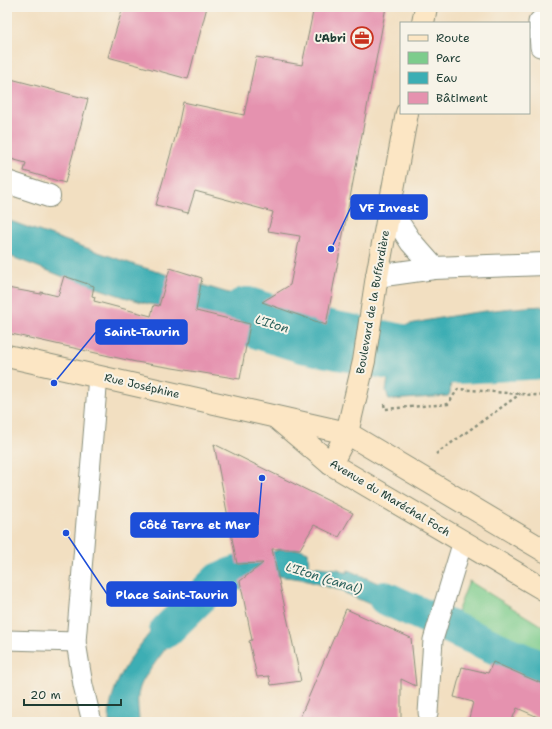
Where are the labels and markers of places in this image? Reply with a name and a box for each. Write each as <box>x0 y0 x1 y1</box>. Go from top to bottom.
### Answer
office icon: L'Abri <box>349 25 375 51</box>
place label: L'Abri <box>315 31 346 46</box>
callout: VF Invest <box>351 195 427 219</box>
callout: Saint-Taurin <box>96 320 187 344</box>
callout: Côté Terre et Mer <box>131 513 258 537</box>
callout: Place Saint-Taurin <box>107 582 236 606</box>

